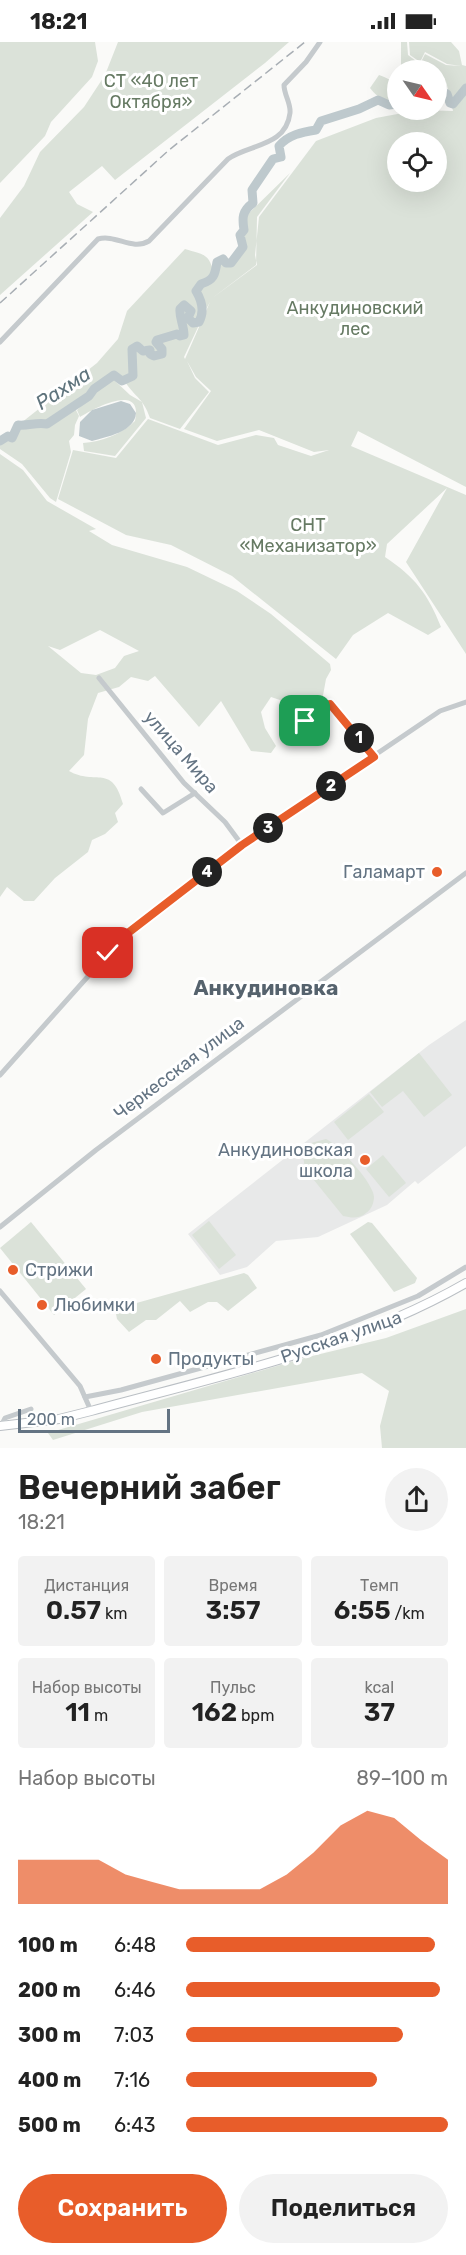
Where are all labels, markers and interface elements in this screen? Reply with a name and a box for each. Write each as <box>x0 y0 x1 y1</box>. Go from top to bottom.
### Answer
text: 18:21 <box>30 8 88 35</box>
north arrow <box>387 60 447 120</box>
map controls <box>387 60 447 192</box>
park label: СТ «40 лет Октября» <box>104 70 198 113</box>
button: locate <box>387 132 447 192</box>
park label: Анкудиновский лес <box>286 297 424 340</box>
water label: Рахма <box>31 361 95 415</box>
park label: СНТ «Механизатор» <box>239 514 377 557</box>
pin <box>279 695 330 746</box>
icon: arrive <box>288 704 321 737</box>
street label: улица Мира <box>139 706 223 798</box>
pin: 1 <box>344 723 374 753</box>
text: 1 <box>355 728 363 747</box>
pin: 2 <box>316 771 346 801</box>
text: 2 <box>326 776 336 795</box>
pin: 3 <box>253 813 283 843</box>
text: 3 <box>263 818 273 837</box>
pin: 4 <box>192 857 222 887</box>
place label: Галамарт <box>343 861 425 883</box>
text: 4 <box>202 862 212 881</box>
marker: Галамарт <box>430 865 444 879</box>
pin <box>82 927 133 978</box>
icon: check <box>91 936 124 969</box>
district label: Анкудиновка <box>194 975 338 1000</box>
street label: Черкесская улица <box>110 1012 248 1124</box>
place label: Анкудиновская школа <box>218 1139 353 1182</box>
marker: Анкудиновская школа <box>358 1153 372 1167</box>
place label: Стрижи <box>25 1259 93 1281</box>
marker: Стрижи <box>6 1263 20 1277</box>
place label: Любимки <box>54 1294 135 1316</box>
marker: Любимки <box>35 1298 49 1312</box>
street label: Русская улица <box>278 1306 404 1368</box>
place label: Продукты <box>168 1348 254 1370</box>
marker: Продукты <box>149 1352 163 1366</box>
scale bar <box>18 1406 170 1434</box>
text: 200 m <box>27 1410 75 1429</box>
text: Вечерний забег <box>18 1468 281 1507</box>
button: share <box>385 1468 448 1531</box>
text: 18:21 <box>18 1510 65 1534</box>
text: Дистанция <box>44 1576 129 1595</box>
text: Время <box>209 1576 257 1595</box>
text: Темп <box>360 1576 399 1595</box>
text: 0.57 <box>46 1595 101 1626</box>
text: 3:57 <box>205 1595 261 1626</box>
text: 6:55 <box>334 1595 391 1626</box>
text: km <box>101 1604 127 1623</box>
text: /km <box>391 1604 425 1623</box>
text: Набор высоты <box>32 1678 142 1697</box>
text: Пульс <box>210 1678 256 1697</box>
text: kcal <box>365 1678 394 1697</box>
text: 11 <box>65 1697 90 1728</box>
text: 162 <box>192 1697 237 1728</box>
text: 37 <box>364 1697 395 1728</box>
text: m <box>90 1706 108 1725</box>
text: bpm <box>237 1706 274 1725</box>
text: Набор высоты <box>18 1766 156 1790</box>
text: 89–100 m <box>356 1766 448 1790</box>
text: 100 m <box>18 1933 78 1957</box>
text: 6:48 <box>114 1933 156 1957</box>
text: 200 m <box>18 1978 81 2002</box>
text: 6:46 <box>114 1978 156 2002</box>
text: 300 m <box>18 2023 81 2047</box>
text: 7:03 <box>114 2023 154 2047</box>
text: 400 m <box>18 2068 81 2092</box>
text: 7:16 <box>114 2068 150 2092</box>
text: 500 m <box>18 2113 81 2137</box>
text: 6:43 <box>114 2113 156 2137</box>
button: Сохранить <box>18 2174 227 2243</box>
button: Поделиться <box>239 2174 448 2243</box>

